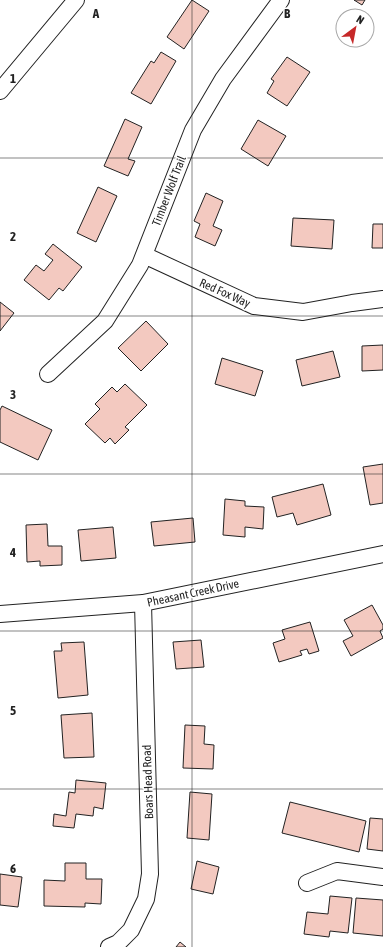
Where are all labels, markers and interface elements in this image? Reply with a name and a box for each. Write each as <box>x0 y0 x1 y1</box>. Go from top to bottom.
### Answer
text: A <box>92 6 100 21</box>
text: B <box>284 6 291 21</box>
north arrow <box>335 8 375 48</box>
text: N <box>354 13 366 26</box>
text: 1 <box>10 71 16 86</box>
street label: Timber Wolf Trail <box>149 153 189 228</box>
text: 2 <box>10 229 16 244</box>
street label: Red Fox Way <box>197 276 253 310</box>
text: 3 <box>10 387 16 402</box>
text: 4 <box>9 545 16 560</box>
street label: Pheasant Creek Drive <box>146 576 240 610</box>
text: 5 <box>10 703 16 718</box>
street label: Boars Head Road <box>140 744 156 820</box>
text: 6 <box>10 861 16 876</box>

